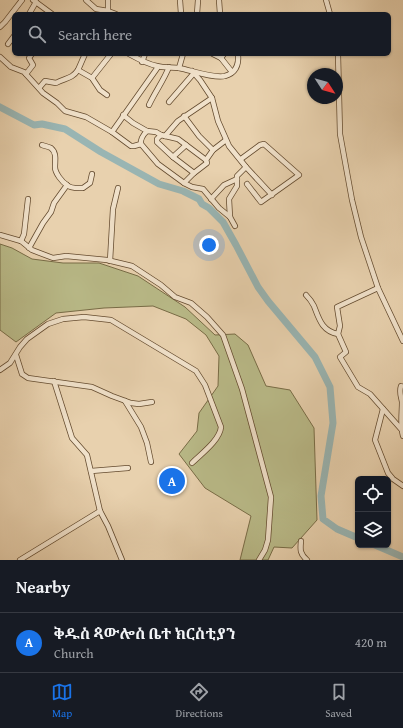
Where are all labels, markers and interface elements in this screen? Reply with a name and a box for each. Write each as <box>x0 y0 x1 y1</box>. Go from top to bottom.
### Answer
search box <box>12 12 391 56</box>
icon: search <box>26 23 48 45</box>
text: Search here <box>58 24 132 45</box>
north arrow <box>307 68 343 104</box>
your location <box>199 235 219 255</box>
pin: A <box>159 466 185 496</box>
map controls <box>355 476 391 548</box>
button: locate <box>355 476 391 512</box>
button: layers <box>355 512 391 548</box>
text: Nearby <box>16 574 70 599</box>
text: ቅዱስ ጳውሎስ ቤተ ክርስቲያን <box>54 623 236 644</box>
text: A <box>25 633 33 652</box>
text: 420 m <box>355 633 387 652</box>
text: Church <box>54 644 93 663</box>
tab: Map <box>51 681 73 721</box>
tab: Directions <box>176 681 223 721</box>
tab: Saved <box>325 681 352 721</box>

